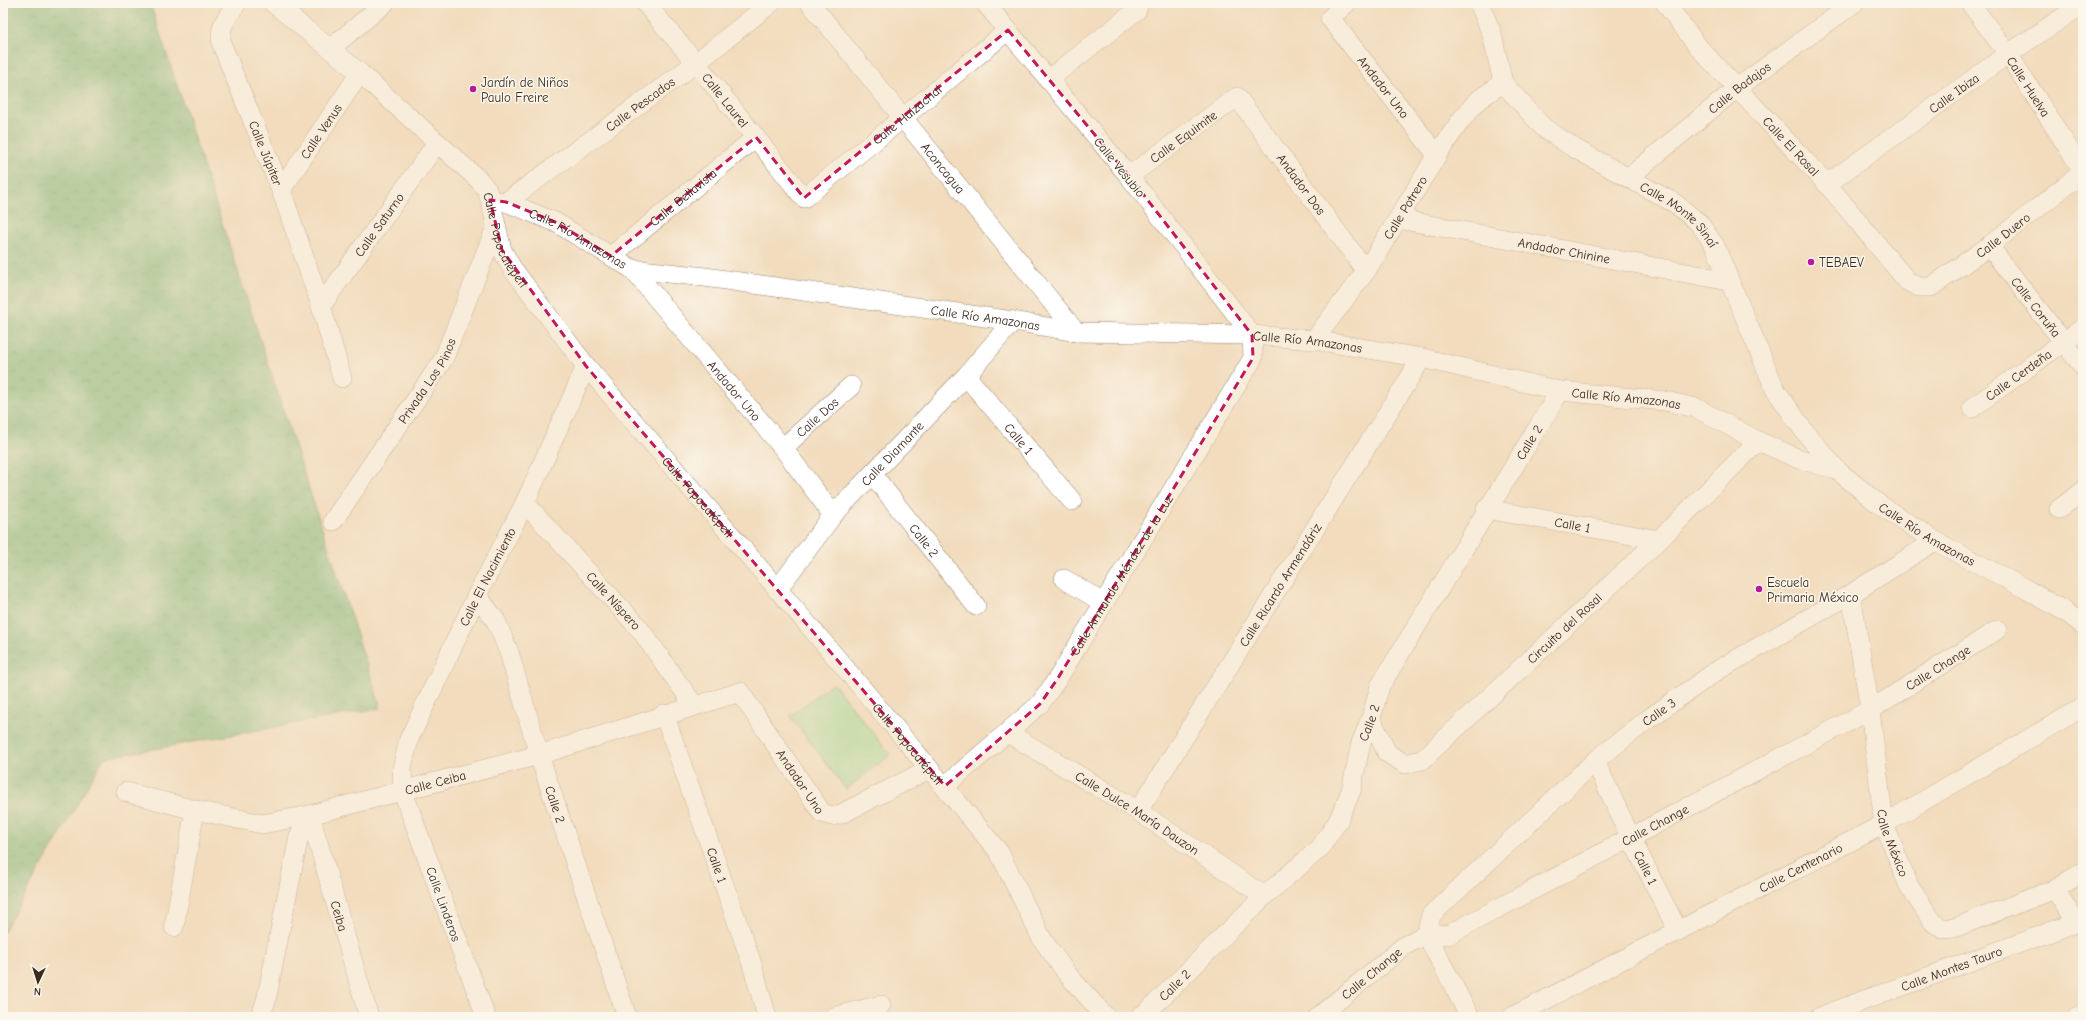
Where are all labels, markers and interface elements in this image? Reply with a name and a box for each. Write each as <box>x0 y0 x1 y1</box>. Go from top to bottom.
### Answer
street label: Andador Uno <box>1354 53 1412 121</box>
street label: Calle Huelva <box>2003 54 2053 120</box>
street label: Calle Badajos <box>1705 59 1774 117</box>
street label: Calle Laurel <box>699 70 751 130</box>
street label: Calle Ibiza <box>1926 70 1982 117</box>
street label: Calle Pescados <box>603 74 678 135</box>
place label: Jardín de Niños Paulo Freire <box>481 75 568 105</box>
street label: Calle Huizachal <box>869 82 945 148</box>
marker: Jardín de Niños Paulo Freire <box>468 84 478 94</box>
street label: Calle Venus <box>297 101 345 162</box>
street label: Calle Equimite <box>1147 107 1220 166</box>
street label: Calle El Rosal <box>1760 114 1822 179</box>
street label: Calle Júpiter <box>246 119 286 189</box>
street label: Calle Vesubio <box>1091 134 1148 200</box>
street label: Aconcagua <box>918 140 968 197</box>
street label: Andador Dos <box>1274 151 1329 218</box>
street label: Calle Bellavista <box>647 166 720 229</box>
street label: Calle Potrero <box>1380 173 1431 242</box>
street label: Calle Monte Sinaí <box>1637 179 1721 251</box>
street label: Calle Saturno <box>352 190 407 260</box>
street label: Calle Popocatépetl <box>480 191 531 290</box>
street label: Calle Río Amazonas <box>527 205 629 272</box>
street label: Calle Duero <box>1973 210 2033 261</box>
street label: Andador Chinine <box>1517 235 1612 267</box>
place label: TEBAEV <box>1819 255 1864 270</box>
marker: TEBAEV <box>1806 257 1816 267</box>
street label: Calle Coruña <box>2008 274 2064 340</box>
street label: Calle Río Amazonas <box>930 302 1041 334</box>
street label: Calle Río Amazonas <box>1253 328 1363 356</box>
street label: Privada Los Pinos <box>395 336 459 426</box>
street label: Calle Cerdeña <box>1983 346 2055 404</box>
street label: Andador Uno <box>704 357 764 424</box>
street label: Calle Río Amazonas <box>1571 385 1682 412</box>
street label: Calle Dos <box>793 394 841 440</box>
street label: Calle Diamante <box>858 418 927 489</box>
street label: Calle 1 <box>1001 420 1036 458</box>
street label: Calle 2 <box>1513 422 1546 463</box>
street label: Calle Popocatépetl <box>659 454 737 540</box>
street label: Calle Armando Méndez de la Luz <box>1067 492 1176 658</box>
street label: Calle Río Amazonas <box>1876 499 1978 569</box>
street label: Calle 1 <box>1553 514 1592 536</box>
street label: Calle Ricardo Armendáriz <box>1236 520 1325 649</box>
street label: Calle 2 <box>906 521 942 560</box>
street label: Calle El Nacimiento <box>457 525 519 628</box>
street label: Calle Níspero <box>583 569 644 633</box>
place label: Escuela Primaria México <box>1767 575 1859 605</box>
marker: Escuela Primaria México <box>1754 584 1764 594</box>
street label: Circuito del Rosal <box>1524 590 1605 667</box>
street label: Calle Change <box>1903 641 1974 694</box>
street label: Calle 3 <box>1639 695 1679 729</box>
street label: Calle Popocatépetl <box>869 700 946 788</box>
street label: Calle 2 <box>1356 702 1383 743</box>
street label: Andador Uno <box>773 747 827 817</box>
street label: Calle Ceiba <box>403 768 467 798</box>
street label: Calle Dulce María Dauzon <box>1073 768 1202 858</box>
street label: Calle 2 <box>542 784 568 825</box>
street label: Calle Change <box>1619 801 1691 849</box>
street label: Calle México <box>1874 808 1912 879</box>
street label: Calle Centenario <box>1757 840 1845 896</box>
street label: Calle 1 <box>704 845 730 885</box>
street label: Calle 1 <box>1631 848 1660 887</box>
street label: Calle Linderos <box>423 865 464 944</box>
street label: Ceiba <box>327 899 351 933</box>
street label: Calle Montes Tauro <box>1899 943 2004 994</box>
street label: Calle Change <box>1338 944 1405 1003</box>
north arrow <box>18 962 58 1002</box>
street label: Calle 2 <box>1156 966 1194 1004</box>
text: N <box>33 985 41 998</box>

